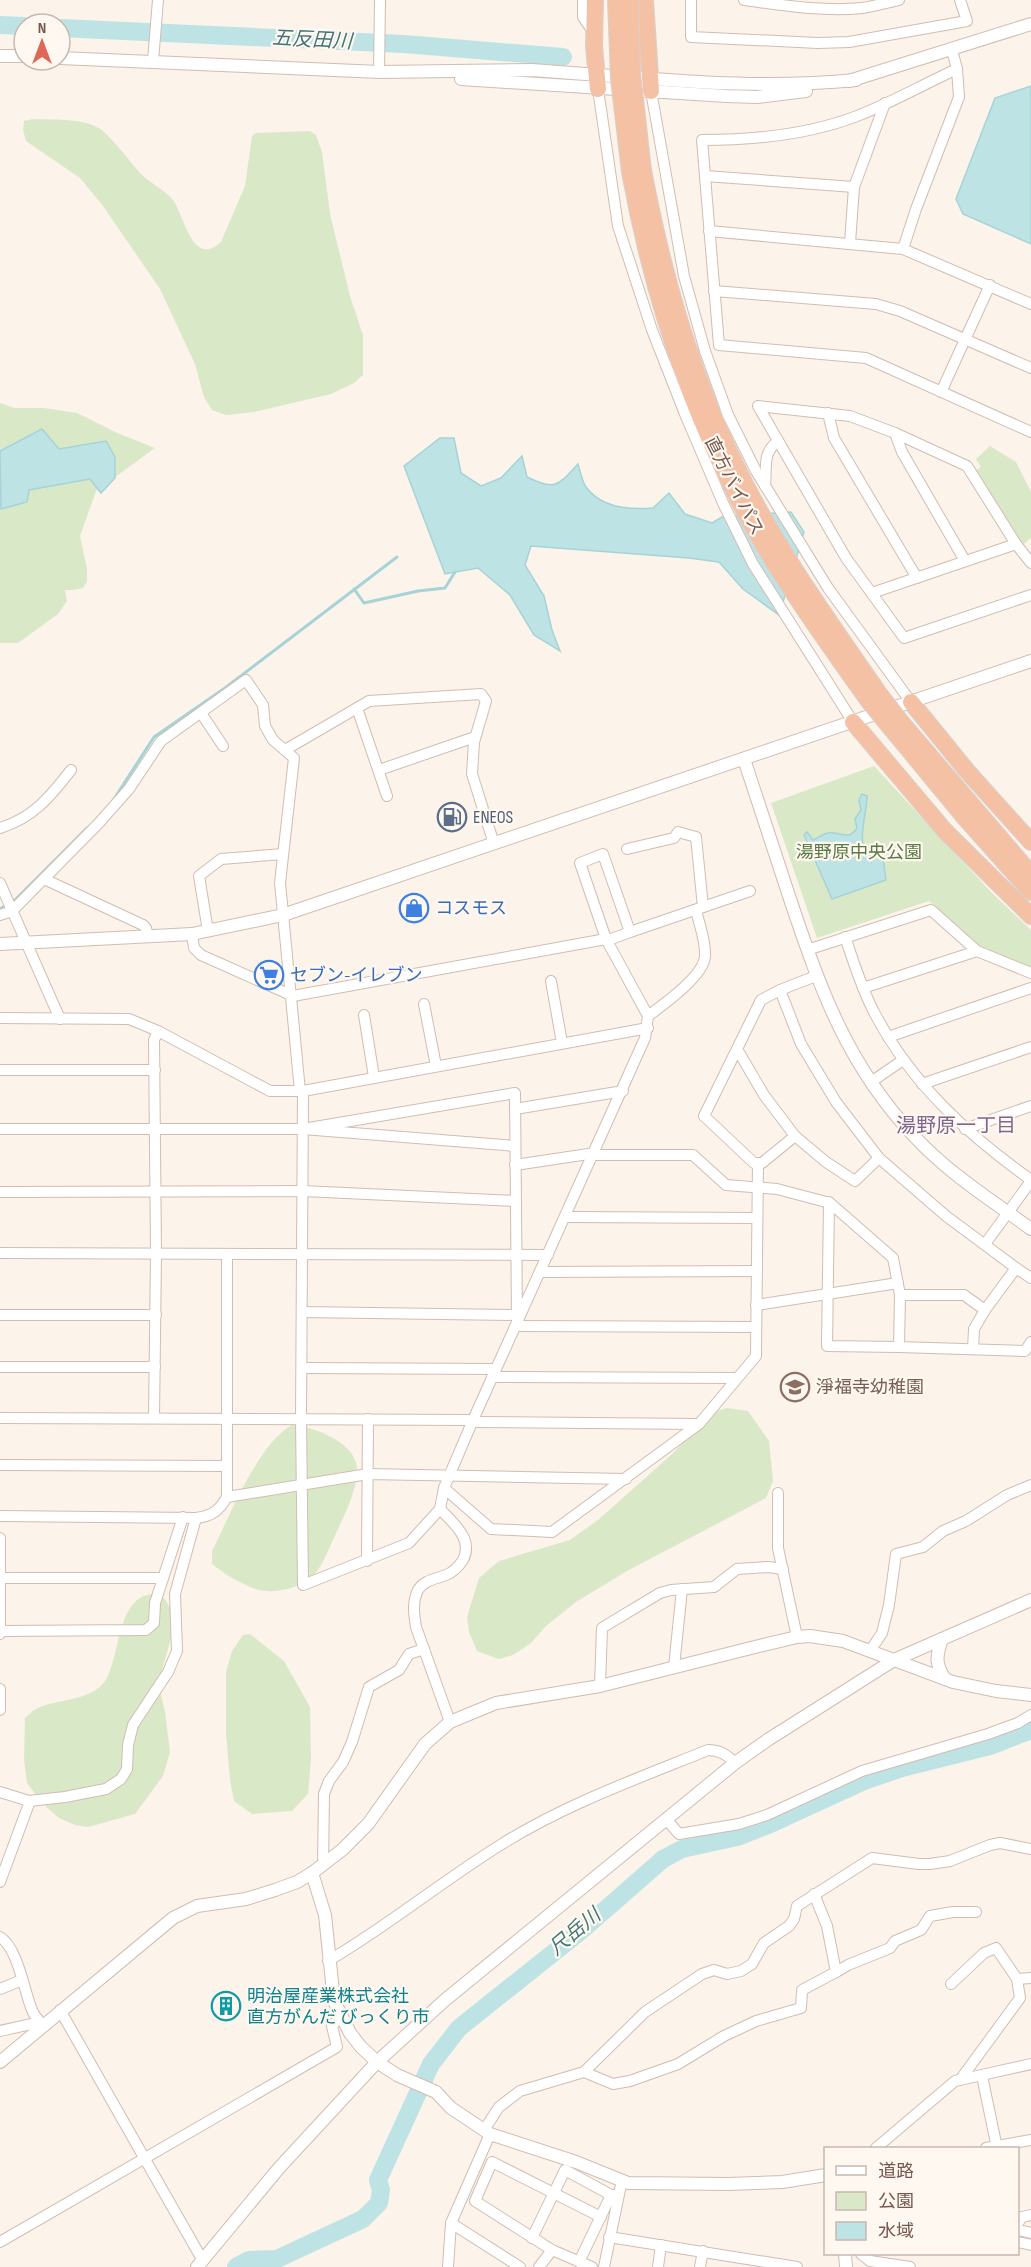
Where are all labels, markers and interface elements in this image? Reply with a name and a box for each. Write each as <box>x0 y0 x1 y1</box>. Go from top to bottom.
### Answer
north arrow <box>12 12 72 72</box>
text: N <box>38 19 46 38</box>
water label: 五反田川 <box>271 26 355 54</box>
street label: 直方バイパス <box>700 433 768 539</box>
fuel station icon: ENEOS <box>436 801 468 833</box>
place label: ENEOS <box>473 807 514 828</box>
park label: 湯野原中央公園 <box>796 842 922 863</box>
shop icon: コスモス <box>398 892 430 924</box>
place label: コスモス <box>435 898 507 919</box>
supermarket icon: セブン-イレブン <box>253 959 285 991</box>
place label: セブン-イレブン <box>290 965 423 986</box>
district label: 湯野原一丁目 <box>896 1114 1016 1138</box>
school or university icon: 淨福寺幼稚園 <box>779 1371 811 1403</box>
place label: 淨福寺幼稚園 <box>816 1377 924 1398</box>
water label: 尺岳川 <box>544 1902 607 1960</box>
place label: 明治屋産業株式会社 直方がんだ びっくり市 <box>247 1986 430 2028</box>
building icon: 明治屋産業株式会社 直方がんだ びっくり市 <box>210 1990 242 2022</box>
legend <box>824 2147 1019 2255</box>
text: 道路 <box>878 2161 914 2182</box>
text: 公園 <box>878 2191 914 2212</box>
text: 水域 <box>878 2221 914 2242</box>

